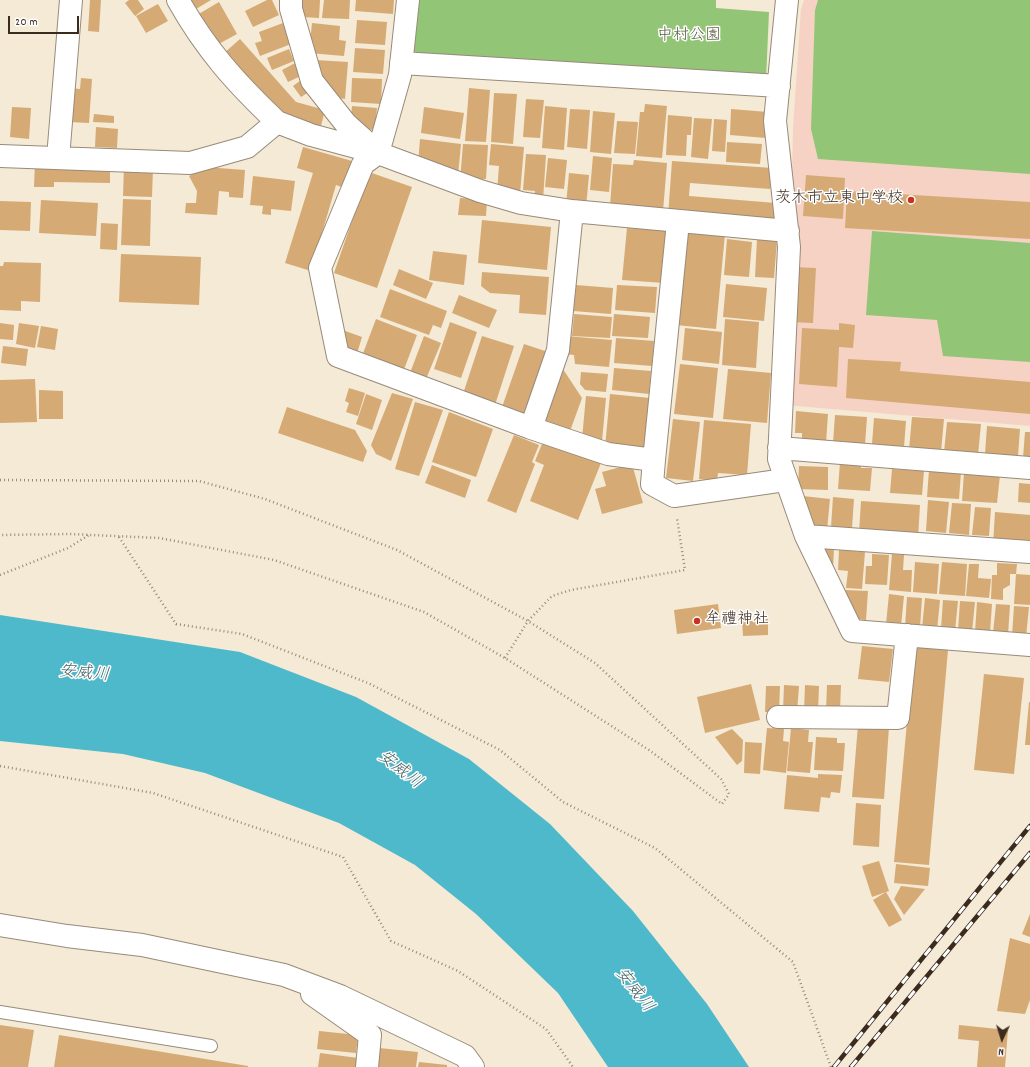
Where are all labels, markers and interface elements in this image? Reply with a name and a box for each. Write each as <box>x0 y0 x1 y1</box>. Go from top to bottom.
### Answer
scale bar <box>10 8 81 34</box>
text: 20 m <box>15 14 38 31</box>
park label: 中村公園 <box>657 27 721 47</box>
place label: 茨木市立東中学校 <box>775 190 903 210</box>
marker: 茨木市立東中学校 <box>906 195 916 205</box>
place label: 牟禮神社 <box>705 611 769 631</box>
marker: 牟禮神社 <box>692 616 702 626</box>
water label: 安威川 <box>58 663 110 687</box>
water label: 安威川 <box>373 747 425 795</box>
water label: 安威川 <box>609 965 657 1017</box>
north arrow <box>982 1019 1022 1059</box>
text: N <box>998 1043 1004 1059</box>

